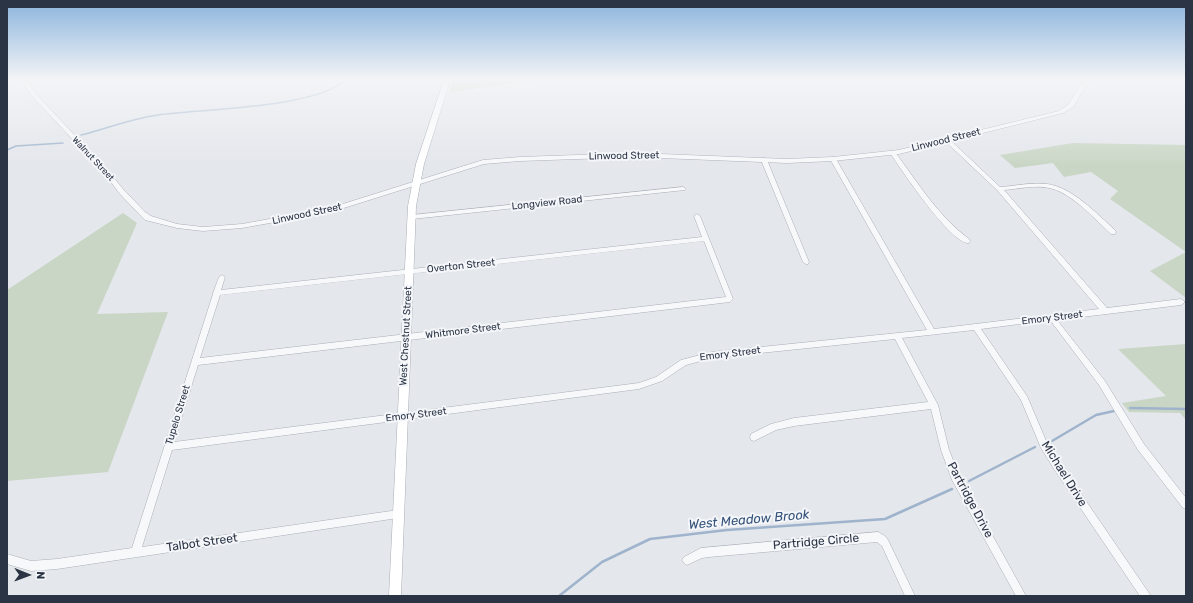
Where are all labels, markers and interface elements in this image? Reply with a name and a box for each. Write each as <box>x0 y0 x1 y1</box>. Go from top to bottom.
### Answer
street label: Linwood Street <box>910 126 982 154</box>
street label: Walnut Street <box>70 135 116 183</box>
street label: Linwood Street <box>589 149 659 163</box>
street label: Longview Road <box>511 193 583 213</box>
street label: Linwood Street <box>271 201 343 227</box>
street label: Overton Street <box>426 256 496 276</box>
street label: West Chestnut Street <box>397 286 415 386</box>
street label: Emory Street <box>1021 308 1083 328</box>
street label: Whitmore Street <box>425 320 501 342</box>
street label: Emory Street <box>699 344 761 364</box>
street label: Tupelo Street <box>163 384 193 446</box>
street label: Emory Street <box>385 405 447 425</box>
street label: Michael Drive <box>1038 439 1090 509</box>
street label: Partridge Drive <box>944 460 996 540</box>
water label: West Meadow Brook <box>688 507 810 533</box>
street label: Talbot Street <box>166 531 238 555</box>
street label: Partridge Circle <box>772 531 860 553</box>
north arrow <box>8 555 48 595</box>
text: N <box>34 571 47 579</box>

